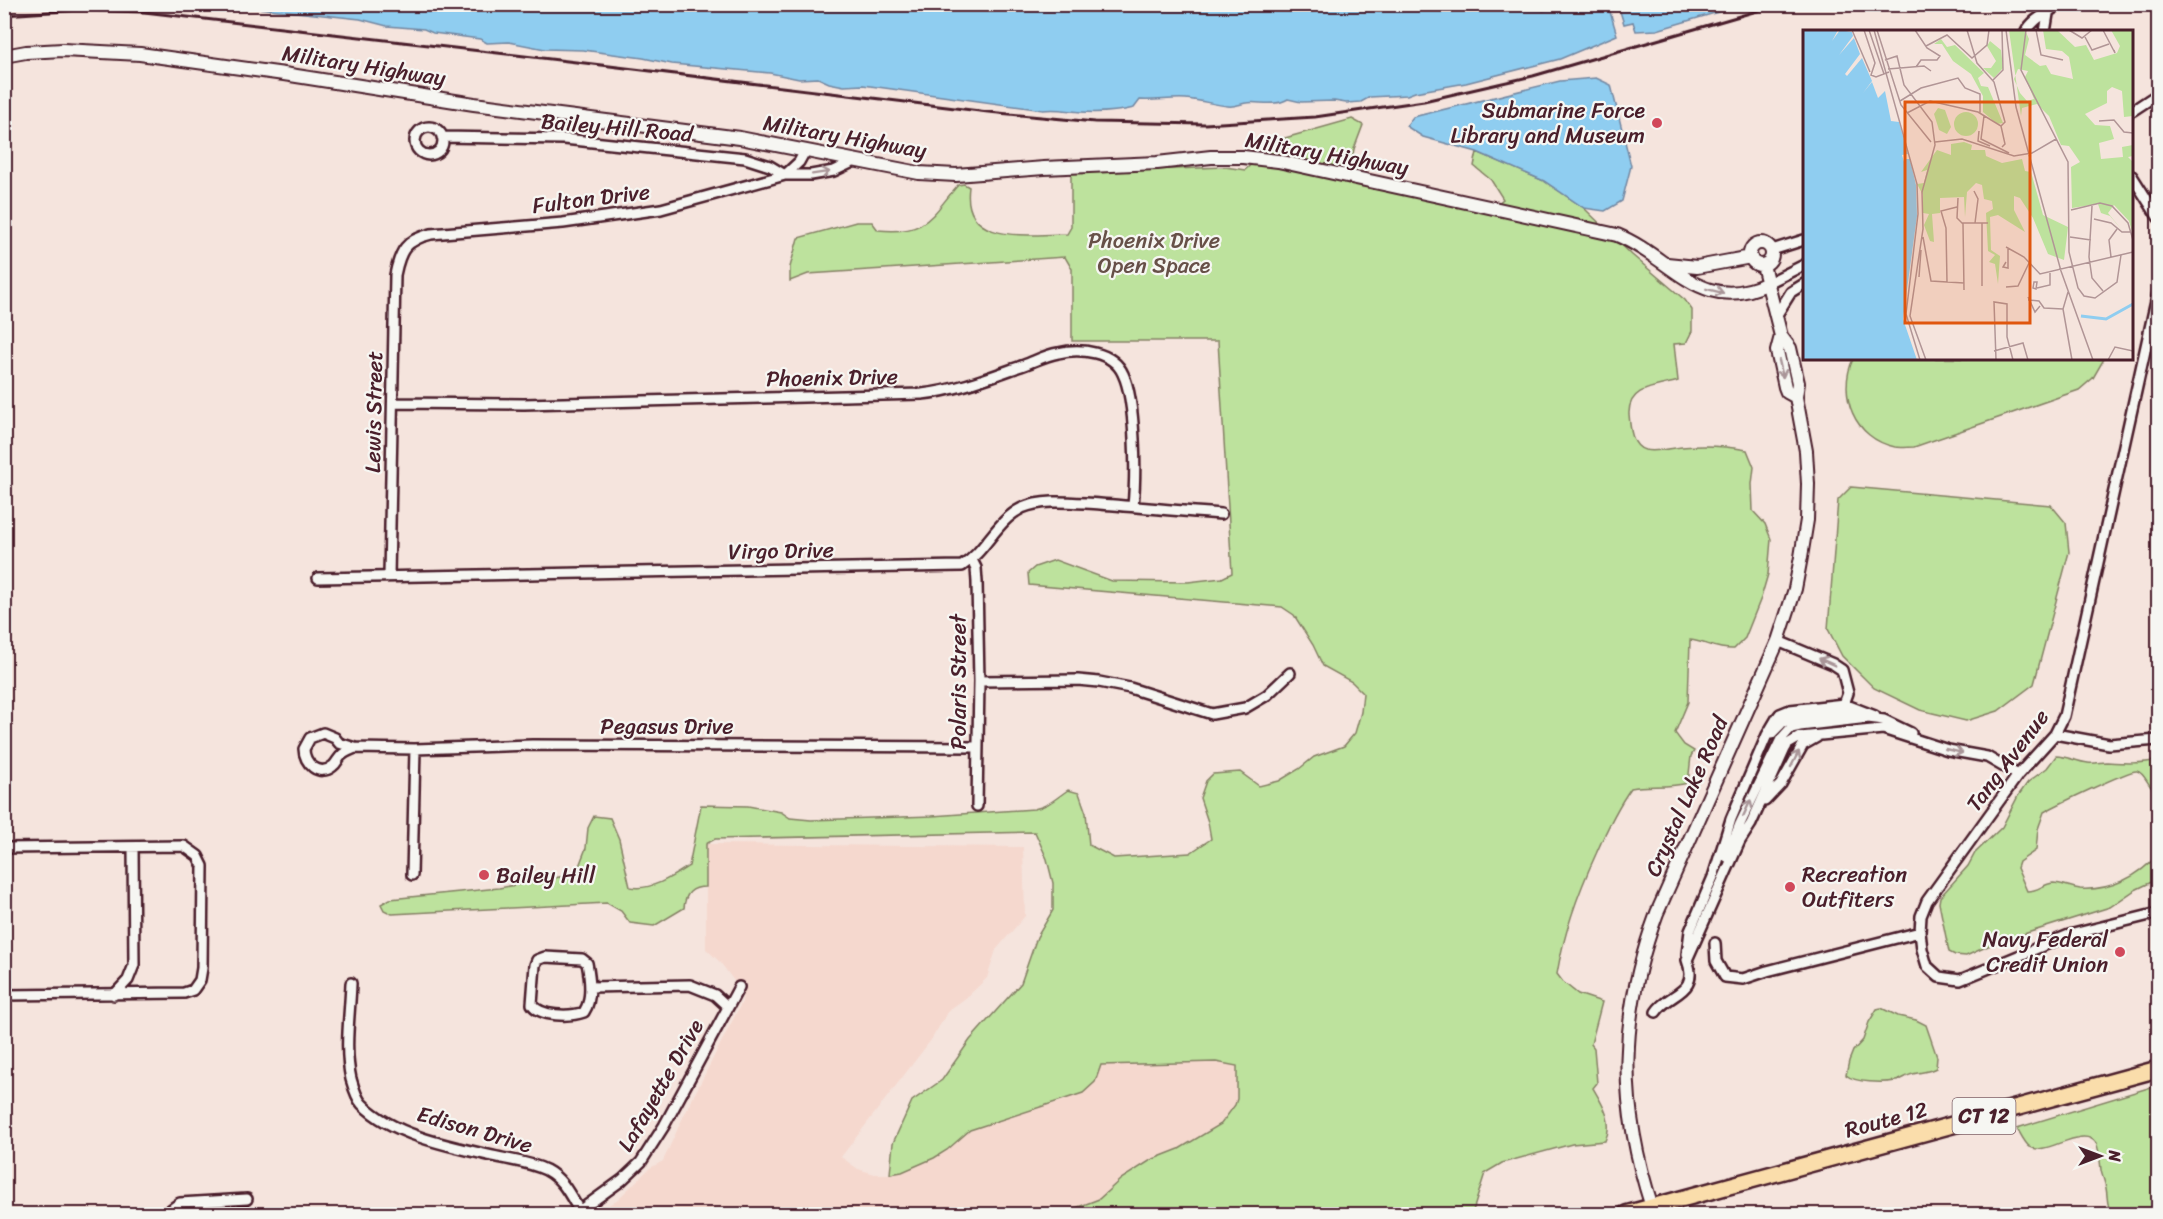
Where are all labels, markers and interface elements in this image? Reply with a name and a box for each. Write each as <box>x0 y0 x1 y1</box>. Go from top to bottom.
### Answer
inset map <box>1803 30 2133 360</box>
street label: Military Highway <box>279 33 449 98</box>
place label: Submarine Force Library and Museum <box>1450 91 1645 155</box>
street label: Bailey Hill Road <box>539 101 696 154</box>
street label: Military Highway <box>760 103 930 170</box>
marker: Submarine Force Library and Museum <box>1650 116 1664 130</box>
street label: Military Highway <box>1242 120 1412 187</box>
one-way arrow <box>811 167 831 178</box>
street label: Fulton Drive <box>530 172 652 225</box>
park label: Phoenix Drive Open Space <box>1088 221 1220 285</box>
one-way arrow <box>1705 285 1724 297</box>
street label: Lewis Street <box>353 350 394 473</box>
street label: Phoenix Drive <box>766 357 898 398</box>
one-way arrow <box>1776 359 1787 378</box>
street label: Virgo Drive <box>728 530 834 571</box>
street label: Polaris Street <box>939 613 978 750</box>
one-way arrow <box>1818 656 1836 667</box>
street label: Tang Avenue <box>1955 700 2059 820</box>
street label: Pegasus Drive <box>600 707 734 746</box>
street label: Crystal Lake Road <box>1634 708 1740 883</box>
one-way arrow <box>1944 745 1963 757</box>
one-way arrow <box>1789 750 1801 768</box>
one-way arrow <box>1742 800 1754 818</box>
place label: Recreation Outfiters <box>1802 855 1907 919</box>
place label: Bailey Hill <box>496 856 596 895</box>
marker: Bailey Hill <box>477 868 491 882</box>
marker: Recreation Outfiters <box>1783 880 1797 894</box>
place label: Navy Federal Credit Union <box>1983 920 2109 984</box>
marker: Navy Federal Credit Union <box>2113 945 2127 959</box>
street label: Lafayette Drive <box>606 1011 715 1159</box>
street label: Route 12 <box>1840 1090 1932 1149</box>
street label: Edison Drive <box>412 1094 537 1165</box>
road number: CT 12 <box>1952 1098 2016 1134</box>
north arrow <box>2070 1126 2130 1186</box>
text: N <box>2100 1149 2129 1162</box>

